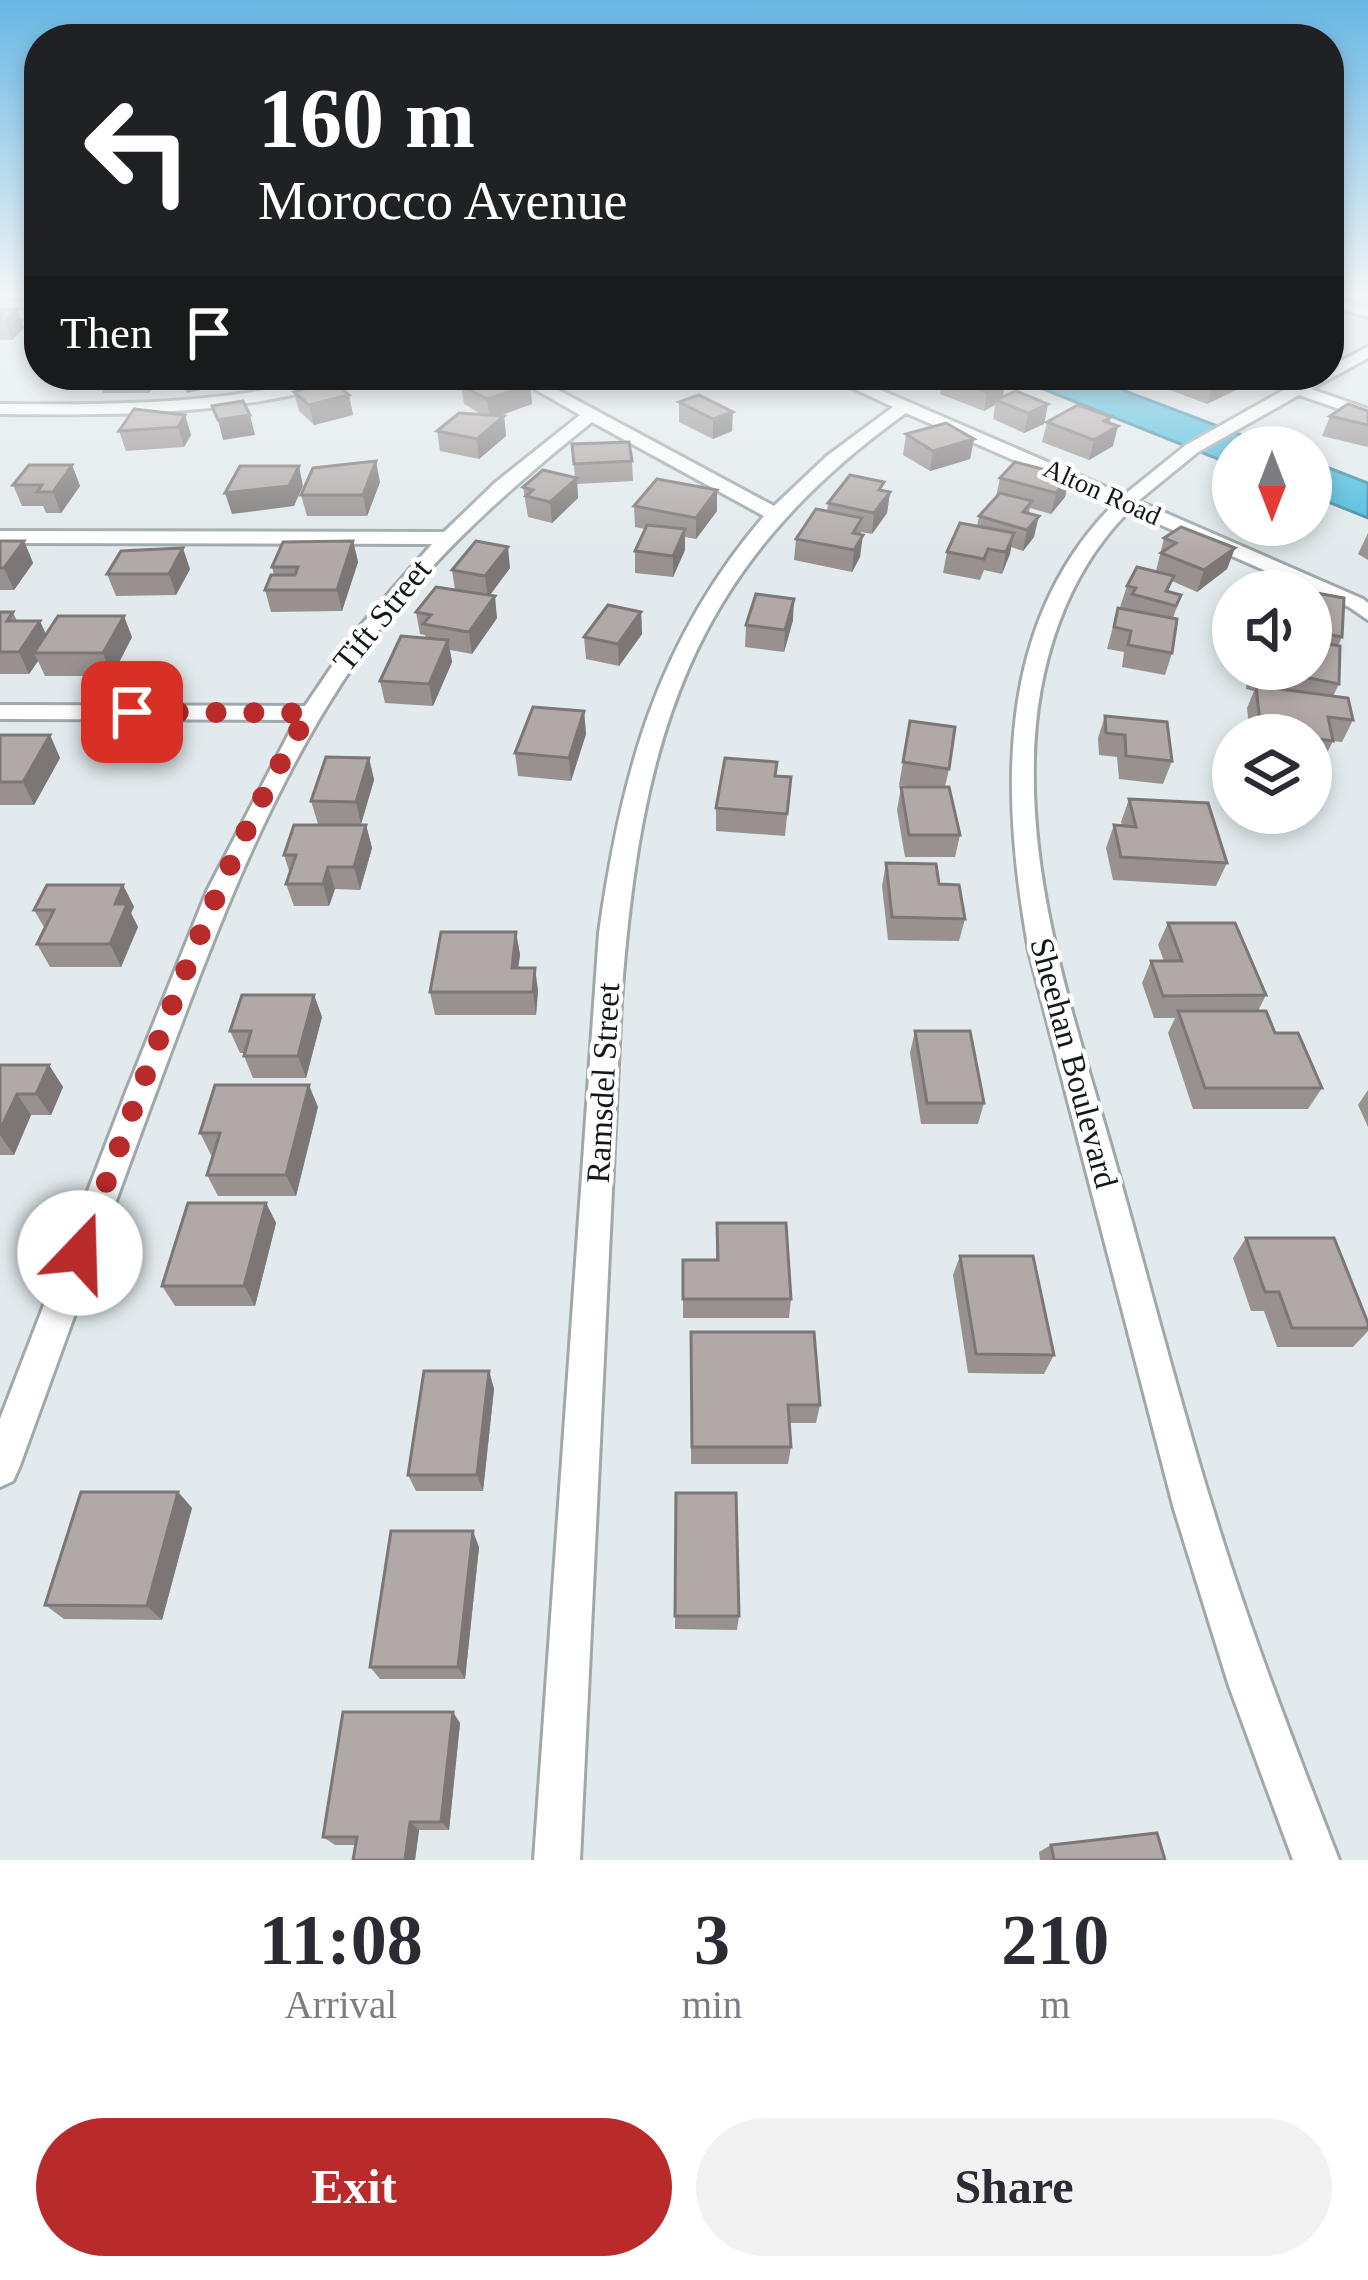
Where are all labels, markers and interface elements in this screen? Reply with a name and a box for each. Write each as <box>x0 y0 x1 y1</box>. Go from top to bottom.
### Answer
icon: left <box>60 72 216 228</box>
text: 160 m <box>258 72 475 165</box>
text: Morocco Avenue <box>258 171 627 231</box>
icon: arrive <box>176 300 242 366</box>
text: Then <box>60 308 152 358</box>
north arrow <box>1212 426 1332 546</box>
map controls <box>1212 426 1332 834</box>
street label: Alton Road <box>1039 453 1166 531</box>
street label: Tift Street <box>326 552 438 678</box>
button: sound <box>1212 570 1332 690</box>
pin <box>81 661 183 763</box>
icon: arrive <box>99 679 165 745</box>
button: layers <box>1212 714 1332 834</box>
street label: Sheehan Boulevard <box>1023 934 1125 1193</box>
street label: Ramsdel Street <box>580 982 626 1184</box>
position arrow <box>17 1190 143 1316</box>
text: 11:08 <box>259 1900 423 1980</box>
text: 3 <box>694 1900 730 1980</box>
text: 210 <box>1001 1900 1109 1980</box>
text: Arrival <box>285 1983 397 2026</box>
text: min <box>682 1983 742 2026</box>
text: m <box>1040 1983 1070 2026</box>
button: Exit <box>36 2118 672 2256</box>
button: Share <box>696 2118 1332 2256</box>

